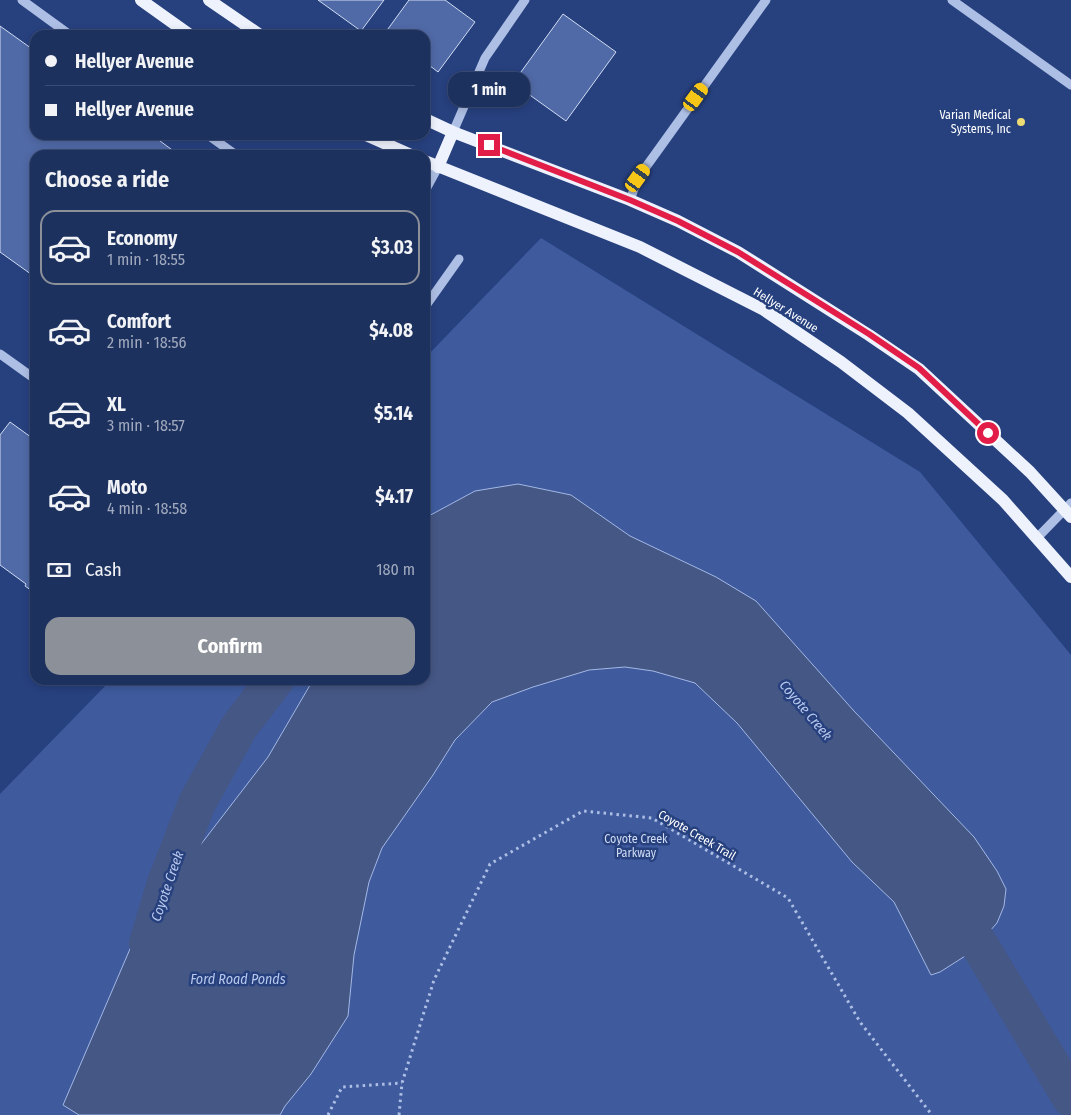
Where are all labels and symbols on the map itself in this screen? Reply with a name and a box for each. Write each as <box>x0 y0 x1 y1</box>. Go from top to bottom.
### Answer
callout: 1 min <box>448 72 530 108</box>
car <box>681 80 710 114</box>
place label: Varian Medical Systems, Inc <box>939 108 1011 136</box>
marker: Varian Medical Systems, Inc <box>1015 116 1027 128</box>
route end <box>478 134 500 156</box>
car <box>623 161 652 195</box>
street label: Hellyer Avenue <box>751 285 821 336</box>
route start <box>977 422 999 444</box>
water label: Coyote Creek <box>776 677 836 744</box>
street label: Coyote Creek Trail <box>656 807 738 863</box>
park label: Coyote Creek Parkway <box>604 832 668 860</box>
water label: Coyote Creek <box>148 849 187 924</box>
water label: Ford Road Ponds <box>190 971 286 988</box>

